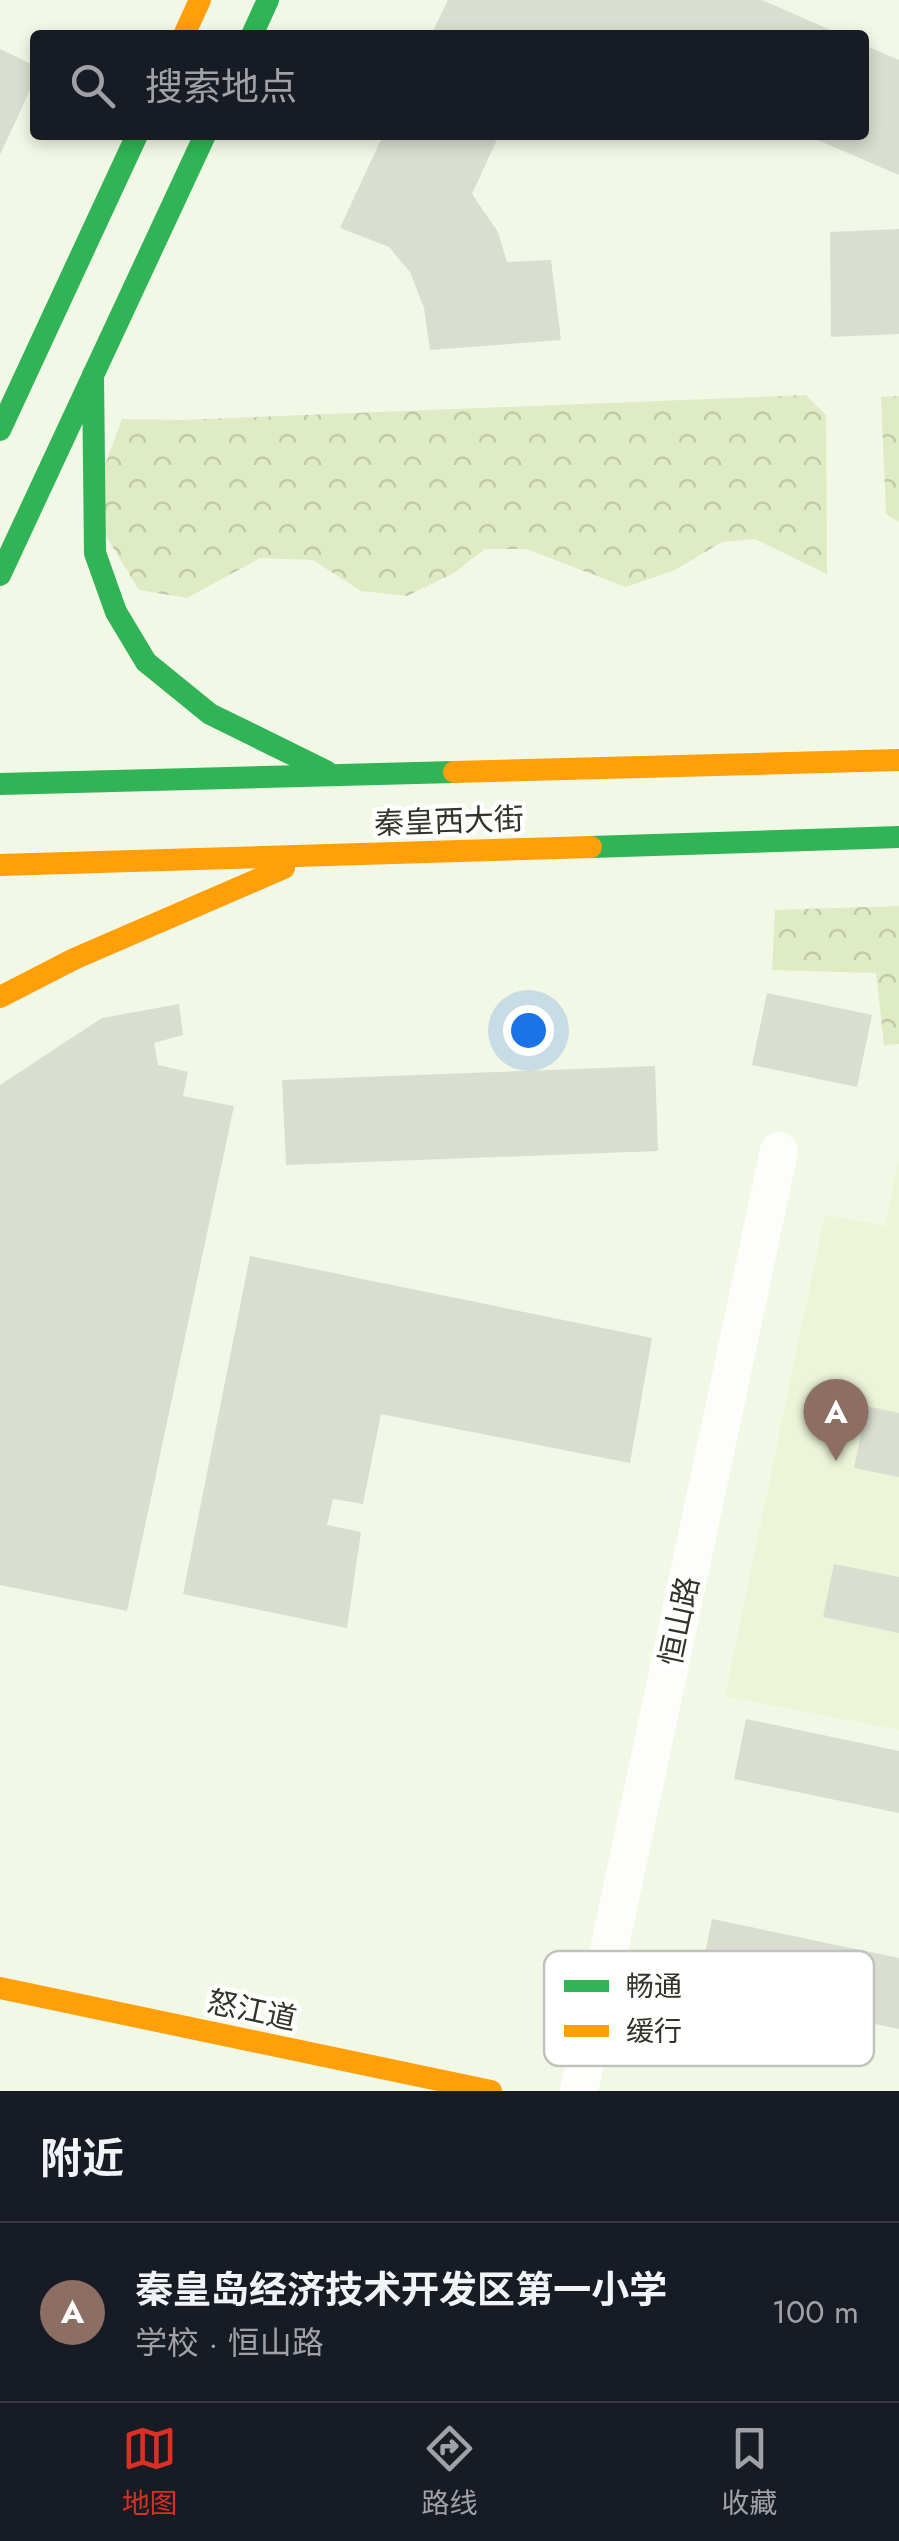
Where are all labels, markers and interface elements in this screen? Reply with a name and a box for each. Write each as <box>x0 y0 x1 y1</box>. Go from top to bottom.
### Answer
search box <box>30 30 869 140</box>
icon: search <box>65 58 120 113</box>
text: 搜索地点 <box>145 59 297 114</box>
street label: 秦皇西大街 <box>373 797 525 845</box>
your location <box>503 1005 554 1056</box>
pin: A <box>804 1378 868 1461</box>
street label: 恒山路 <box>649 1573 709 1669</box>
legend <box>544 1951 874 2066</box>
text: 畅通 <box>626 1966 682 2007</box>
street label: 怒江道 <box>204 1980 300 2040</box>
text: 缓行 <box>626 2011 682 2052</box>
text: 附近 <box>40 2128 124 2189</box>
text: 秦皇岛经济技术开发区第一小学 <box>135 2262 667 2317</box>
text: A <box>61 2289 84 2335</box>
text: 100 m <box>772 2289 859 2335</box>
text: 学校 · 恒山路 <box>135 2320 324 2366</box>
tab: 地图 <box>122 2421 178 2524</box>
tab: 路线 <box>421 2421 477 2524</box>
tab: 收藏 <box>721 2421 777 2524</box>

